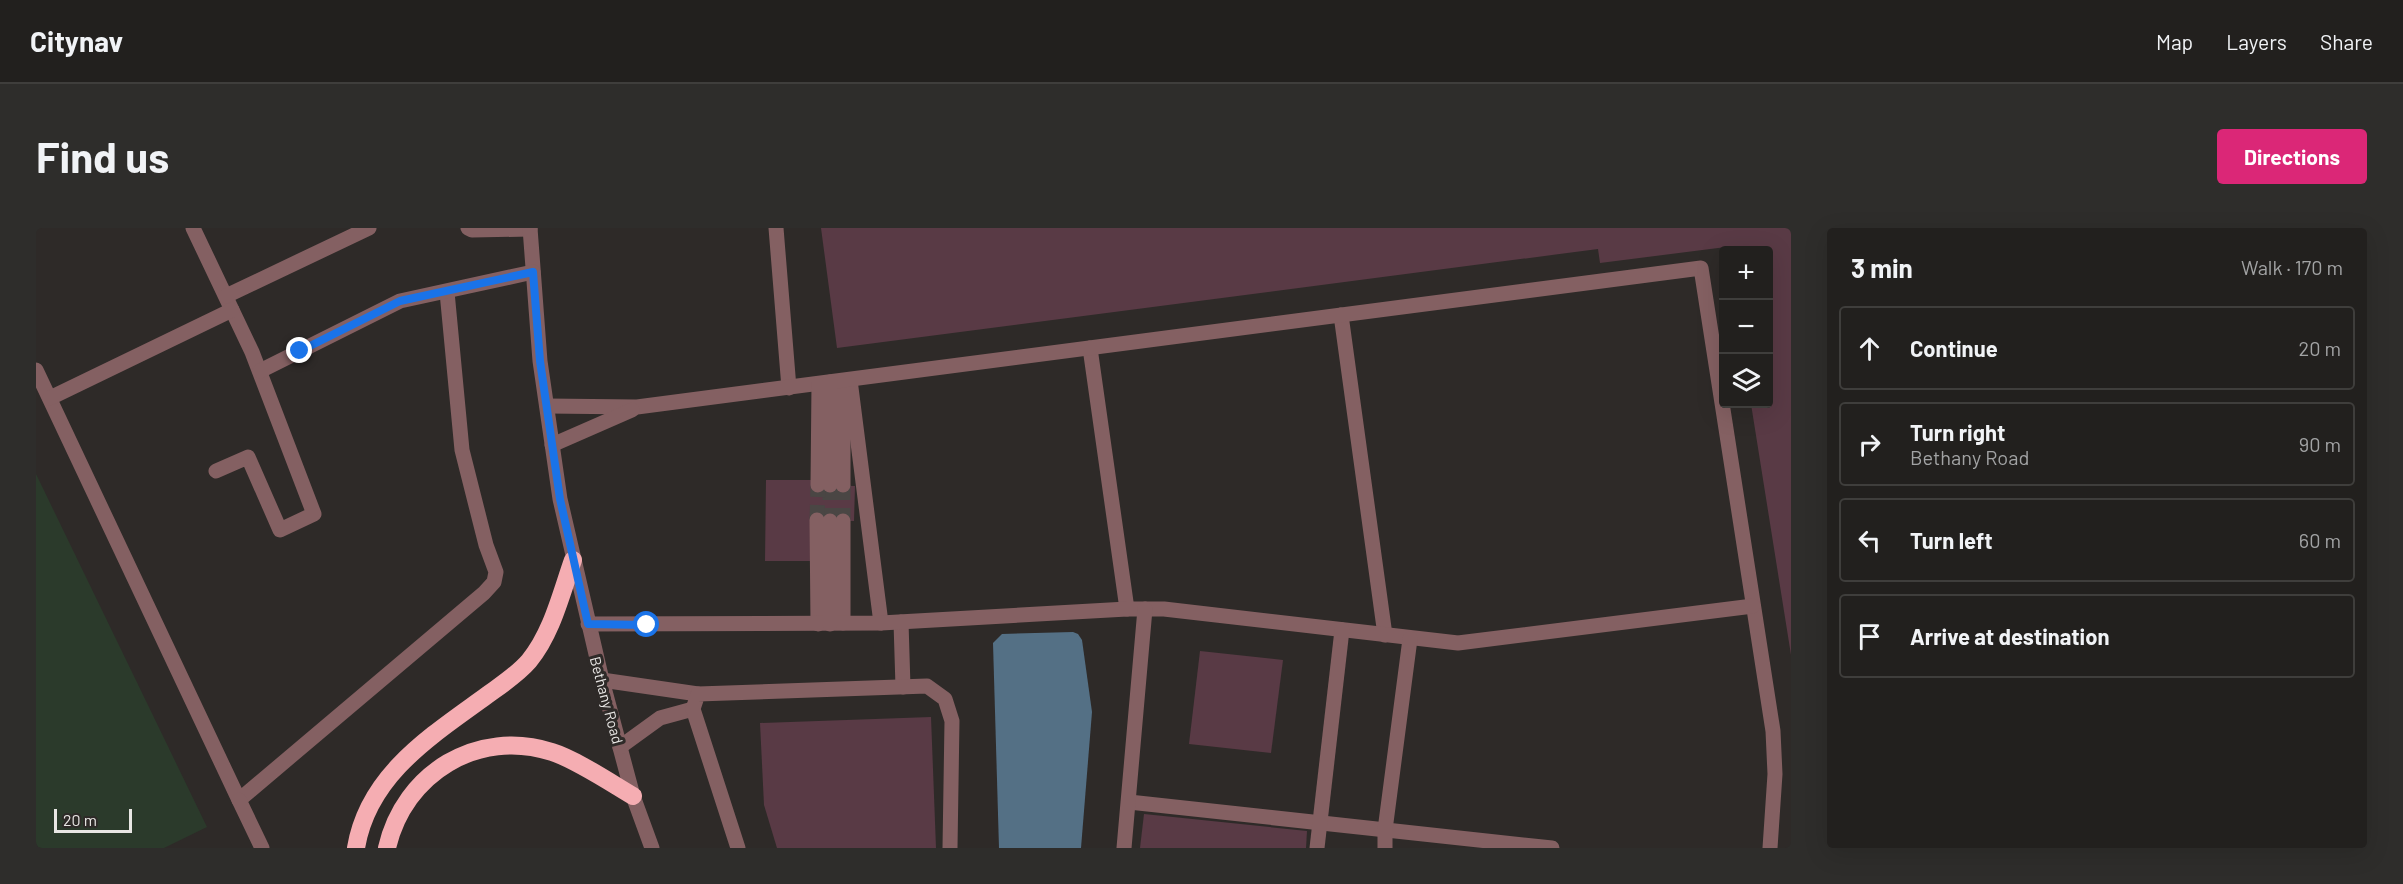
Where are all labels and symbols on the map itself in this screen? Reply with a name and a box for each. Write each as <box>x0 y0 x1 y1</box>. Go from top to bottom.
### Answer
route end <box>286 337 312 363</box>
route start <box>633 611 659 637</box>
street label: Bethany Road <box>587 654 627 746</box>
scale bar <box>54 806 132 834</box>

